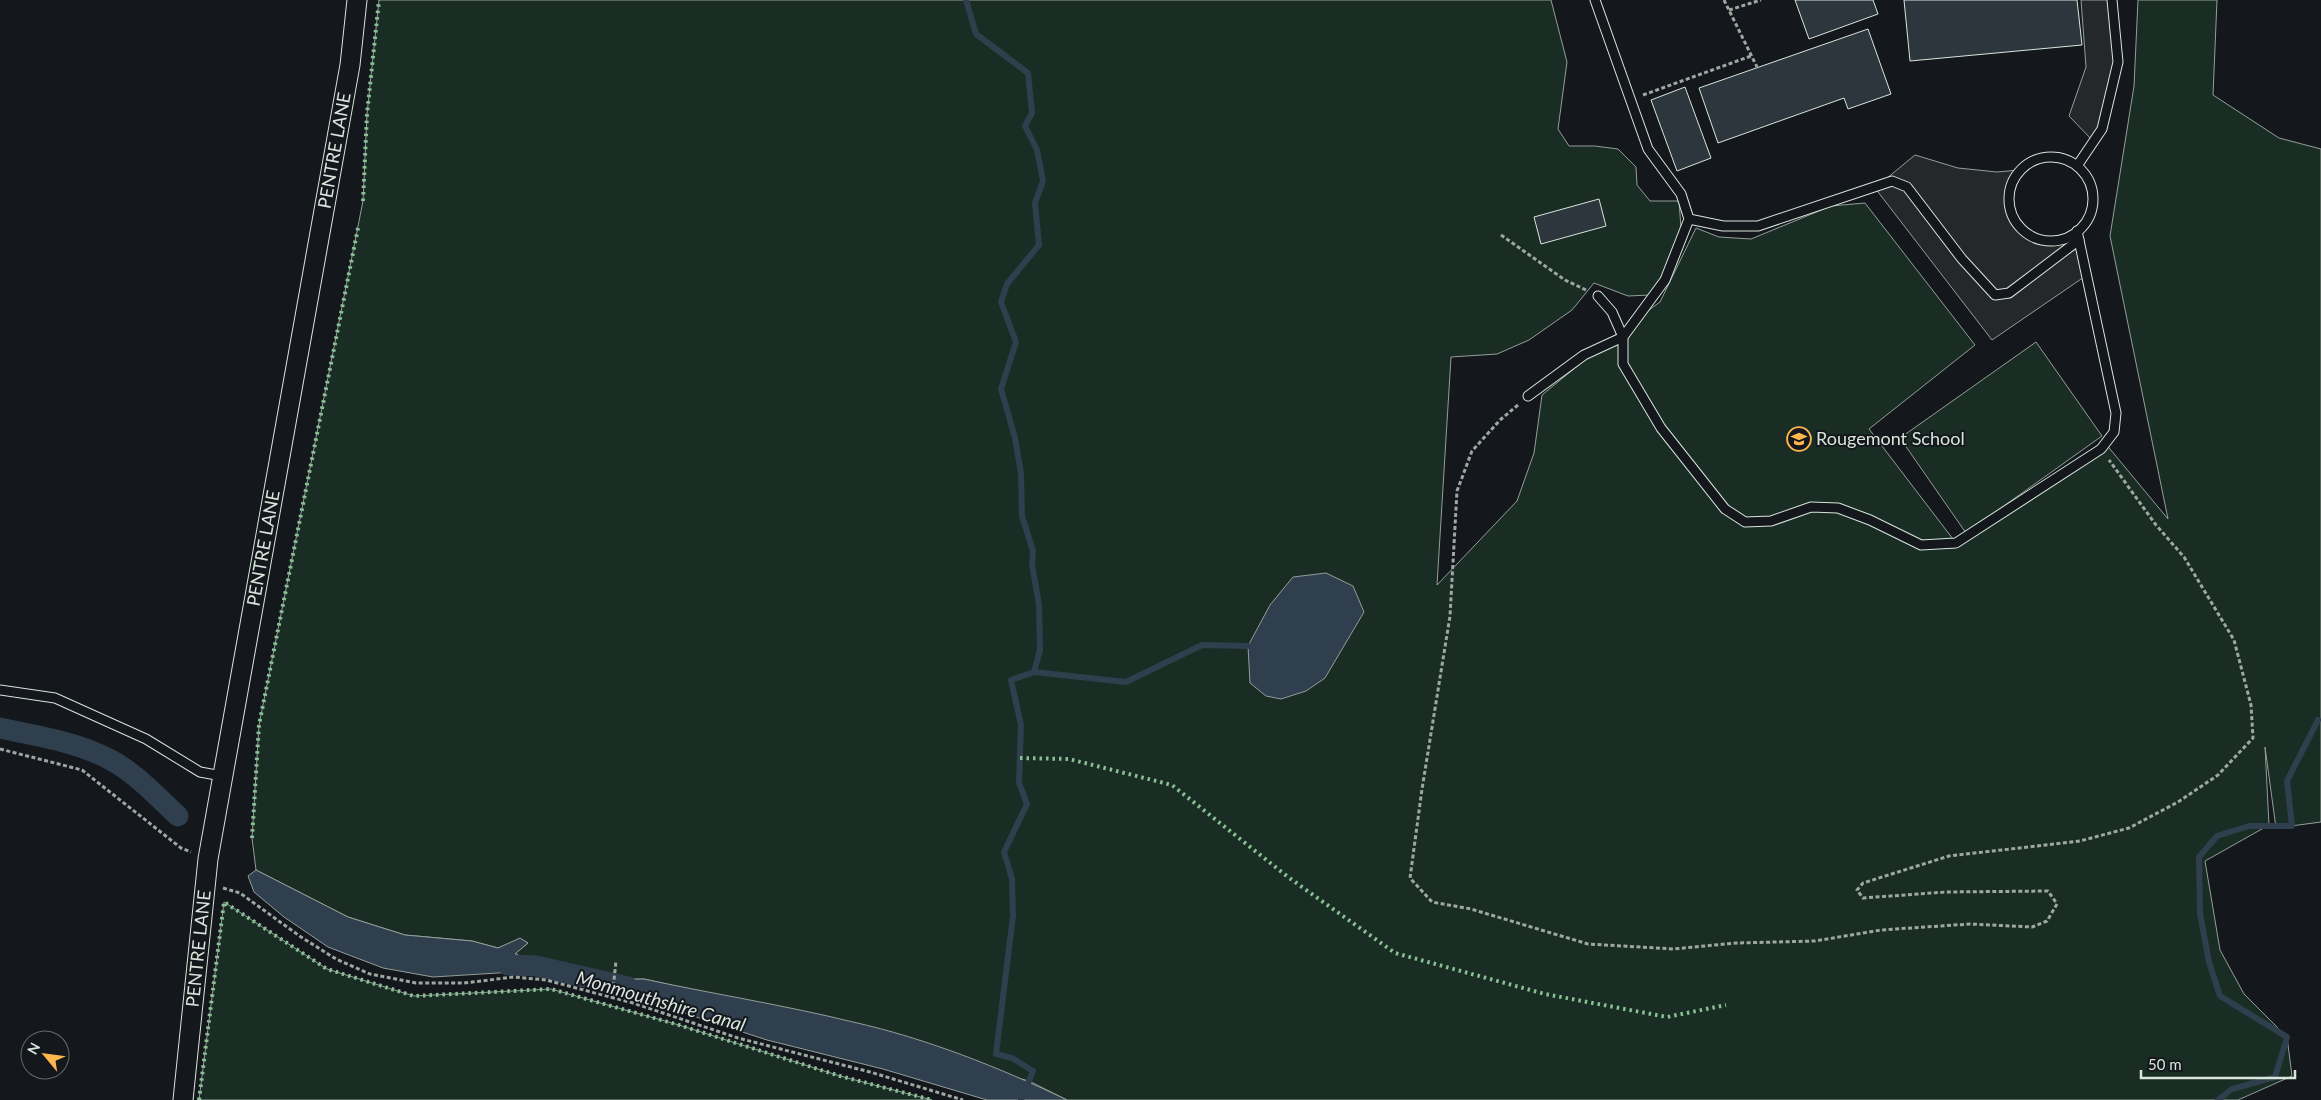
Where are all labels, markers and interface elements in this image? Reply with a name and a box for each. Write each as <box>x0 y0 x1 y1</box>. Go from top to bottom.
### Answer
street label: PENTRE LANE <box>313 91 355 210</box>
school or university icon: Rougemont School <box>1786 426 1812 452</box>
place label: Rougemont School <box>1816 427 1965 449</box>
street label: PENTRE LANE <box>241 488 284 608</box>
street label: PENTRE LANE <box>181 889 215 1008</box>
water label: Monmouthshire Canal <box>574 965 748 1036</box>
north arrow <box>20 1030 70 1080</box>
text: N <box>23 1040 43 1057</box>
scale bar <box>2141 1048 2295 1080</box>
text: 50 m <box>2148 1055 2182 1073</box>

